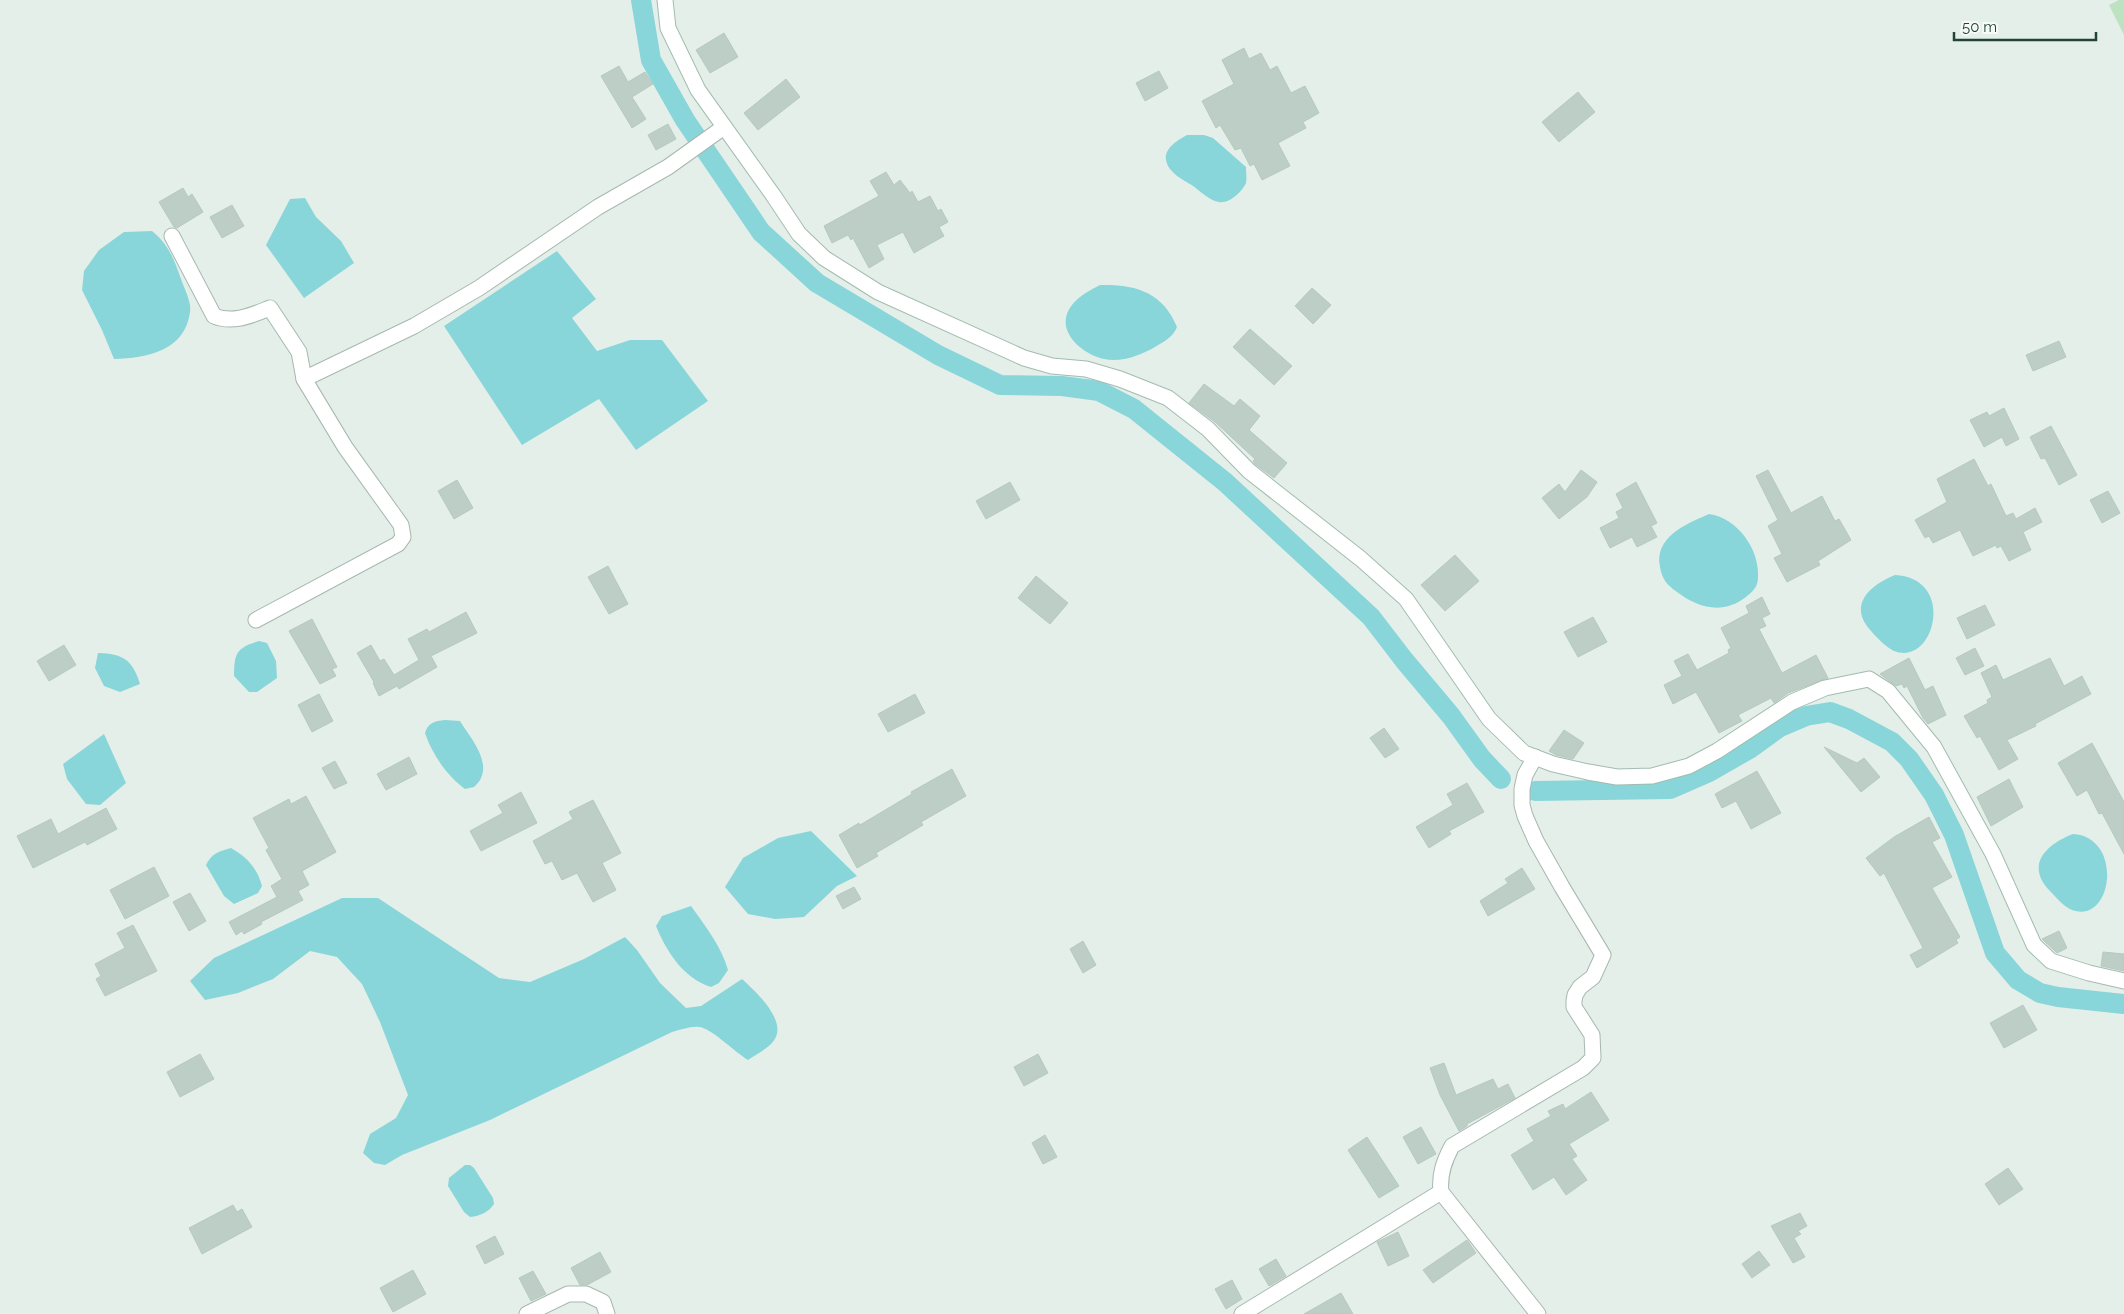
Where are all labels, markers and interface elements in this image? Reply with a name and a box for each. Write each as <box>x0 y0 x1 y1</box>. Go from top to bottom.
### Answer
scale bar <box>1954 10 2096 42</box>
text: 50 m <box>1962 18 1997 36</box>

